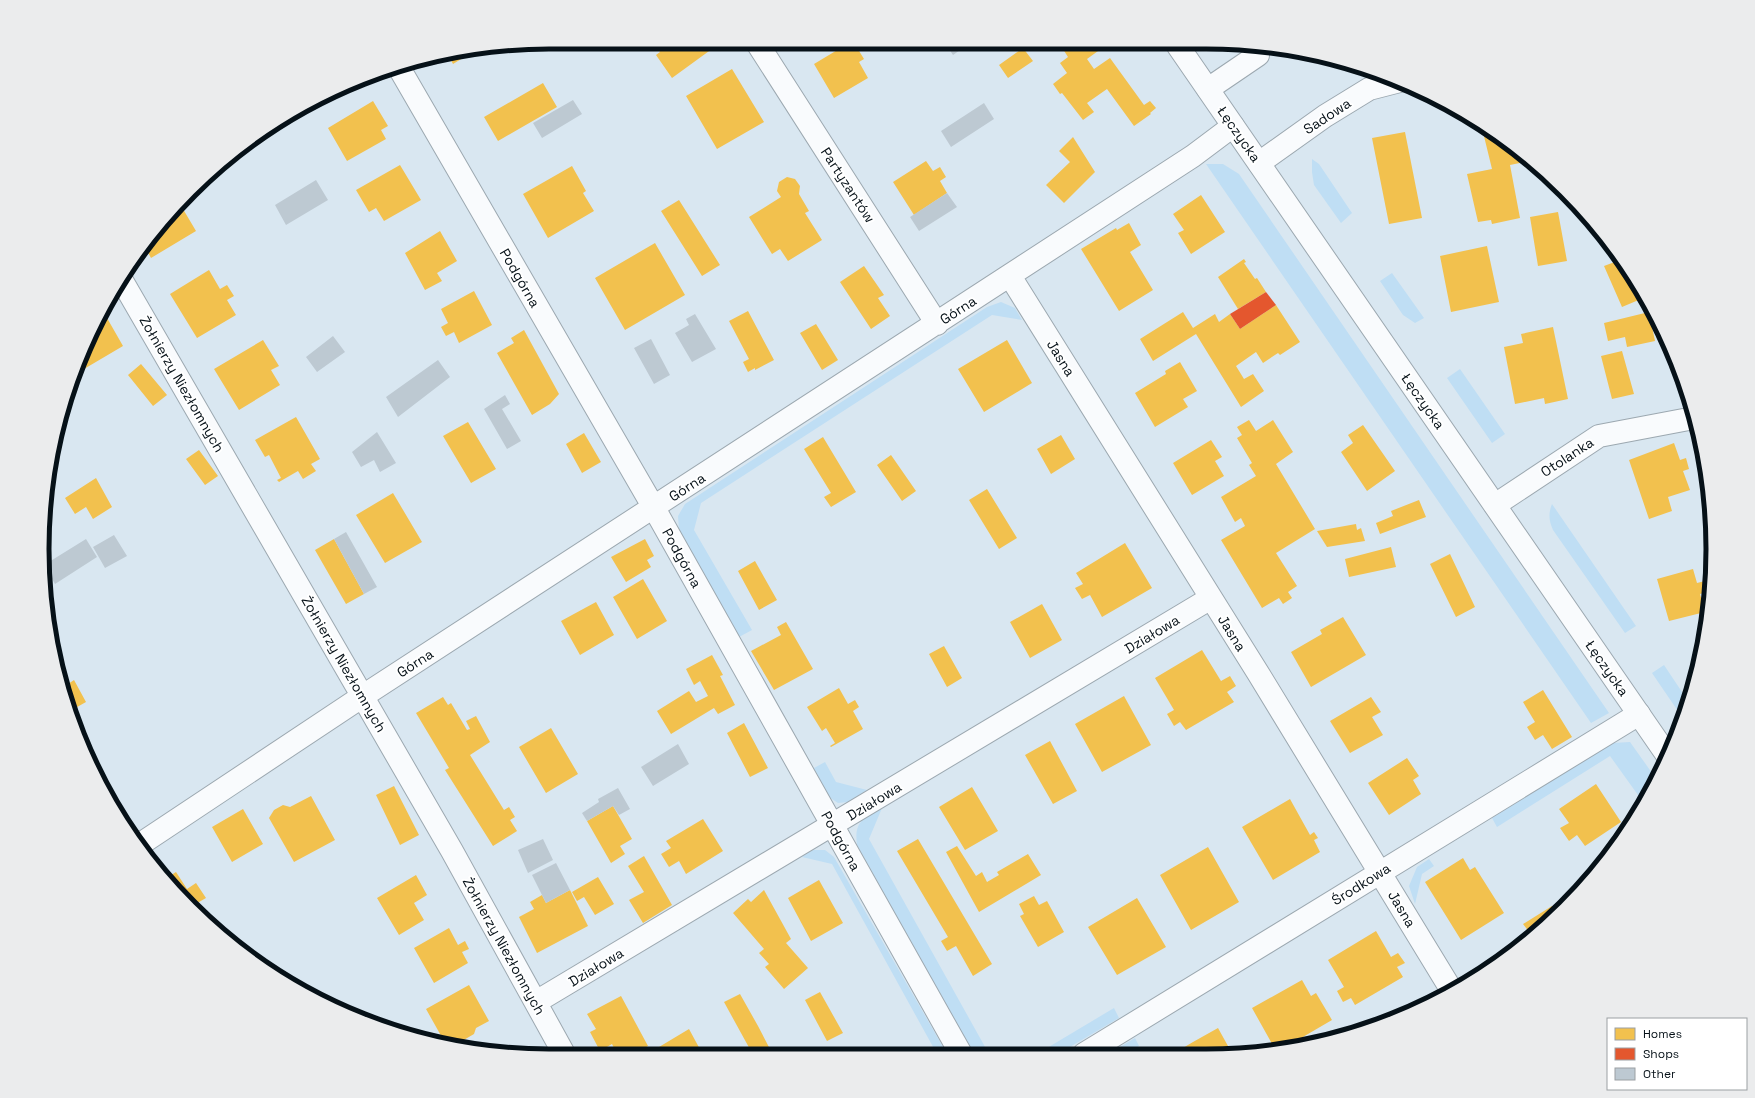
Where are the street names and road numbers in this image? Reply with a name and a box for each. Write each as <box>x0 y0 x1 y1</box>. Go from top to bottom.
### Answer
street label: Sadowa <box>1300 94 1354 138</box>
street label: Łęczycka <box>1213 102 1265 166</box>
street label: Partyzantów <box>817 144 879 226</box>
street label: Podgórna <box>496 245 544 311</box>
street label: Górna <box>936 292 980 328</box>
street label: Żołnierzy Niezłomnych <box>136 313 228 455</box>
street label: Jasna <box>1043 336 1079 380</box>
street label: Łęczycka <box>1397 369 1449 433</box>
street label: Otolanka <box>1537 433 1597 481</box>
street label: Górna <box>665 469 709 505</box>
street label: Podgórna <box>658 525 706 591</box>
street label: Żołnierzy Niezłomnych <box>298 593 390 735</box>
street label: Działowa <box>1121 611 1183 657</box>
street label: Jasna <box>1214 611 1250 655</box>
street label: Łęczycka <box>1581 636 1633 700</box>
street label: Górna <box>393 645 437 681</box>
street label: Działowa <box>843 778 905 824</box>
street label: Podgórna <box>817 808 865 874</box>
street label: Środkowa <box>1328 859 1394 909</box>
street label: Żołnierzy Niezłomnych <box>459 874 549 1018</box>
street label: Jasna <box>1384 887 1420 931</box>
street label: Działowa <box>565 944 627 990</box>

